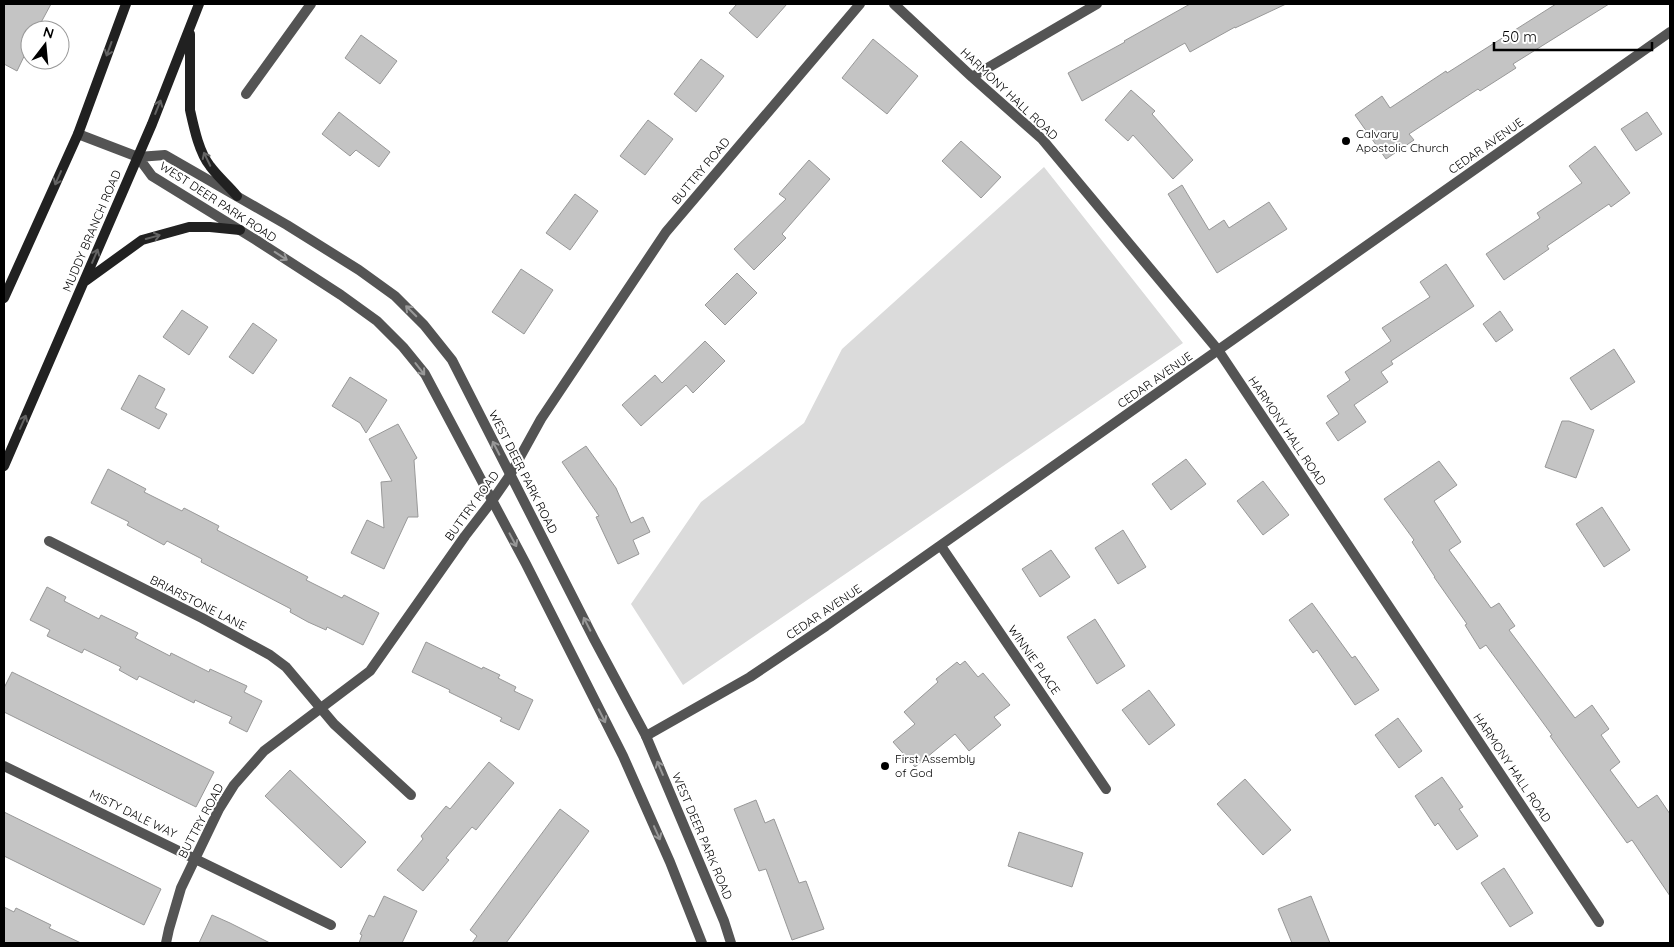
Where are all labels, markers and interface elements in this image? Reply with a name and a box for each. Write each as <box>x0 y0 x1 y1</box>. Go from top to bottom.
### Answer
north arrow <box>20 20 70 70</box>
scale bar <box>1494 20 1652 52</box>
text: N <box>41 22 56 43</box>
text: 50 m <box>1502 27 1537 46</box>
one-way arrow <box>104 41 113 57</box>
street label: HARMONY HALL ROAD <box>957 44 1062 143</box>
one-way arrow <box>154 100 164 115</box>
street label: CEDAR AVENUE <box>1445 114 1526 177</box>
place label: Calvary Apostolic Church <box>1356 126 1449 155</box>
street label: BUTTRY ROAD <box>668 134 733 207</box>
marker: Calvary Apostolic Church <box>1340 135 1352 147</box>
one-way arrow <box>201 151 211 166</box>
street label: WEST DEER PARK ROAD <box>157 158 280 245</box>
street label: MUDDY BRANCH ROAD <box>59 167 124 294</box>
one-way arrow <box>53 170 63 185</box>
one-way arrow <box>144 232 160 241</box>
one-way arrow <box>90 249 100 264</box>
one-way arrow <box>274 252 288 262</box>
one-way arrow <box>405 306 417 318</box>
street label: CEDAR AVENUE <box>1114 348 1195 411</box>
one-way arrow <box>415 362 426 375</box>
street label: HARMONY HALL ROAD <box>1245 373 1330 488</box>
street label: WEST DEER PARK ROAD <box>486 408 561 536</box>
one-way arrow <box>20 414 29 429</box>
one-way arrow <box>491 441 500 456</box>
street label: BUTTRY ROAD <box>441 468 502 543</box>
one-way arrow <box>509 532 518 547</box>
street label: BRIARSTONE LANE <box>148 572 249 633</box>
street label: CEDAR AVENUE <box>783 581 864 642</box>
one-way arrow <box>581 617 591 632</box>
street label: WINNIE PLACE <box>1005 622 1064 697</box>
one-way arrow <box>598 708 607 723</box>
street label: HARMONY HALL ROAD <box>1470 710 1555 825</box>
place label: First Assembly of God <box>895 751 975 780</box>
marker: First Assembly of God <box>879 760 891 772</box>
one-way arrow <box>655 761 664 776</box>
street label: WEST DEER PARK ROAD <box>669 770 736 902</box>
street label: BUTTRY ROAD <box>175 781 227 861</box>
street label: MISTY DALE WAY <box>87 786 180 841</box>
one-way arrow <box>652 825 662 840</box>

